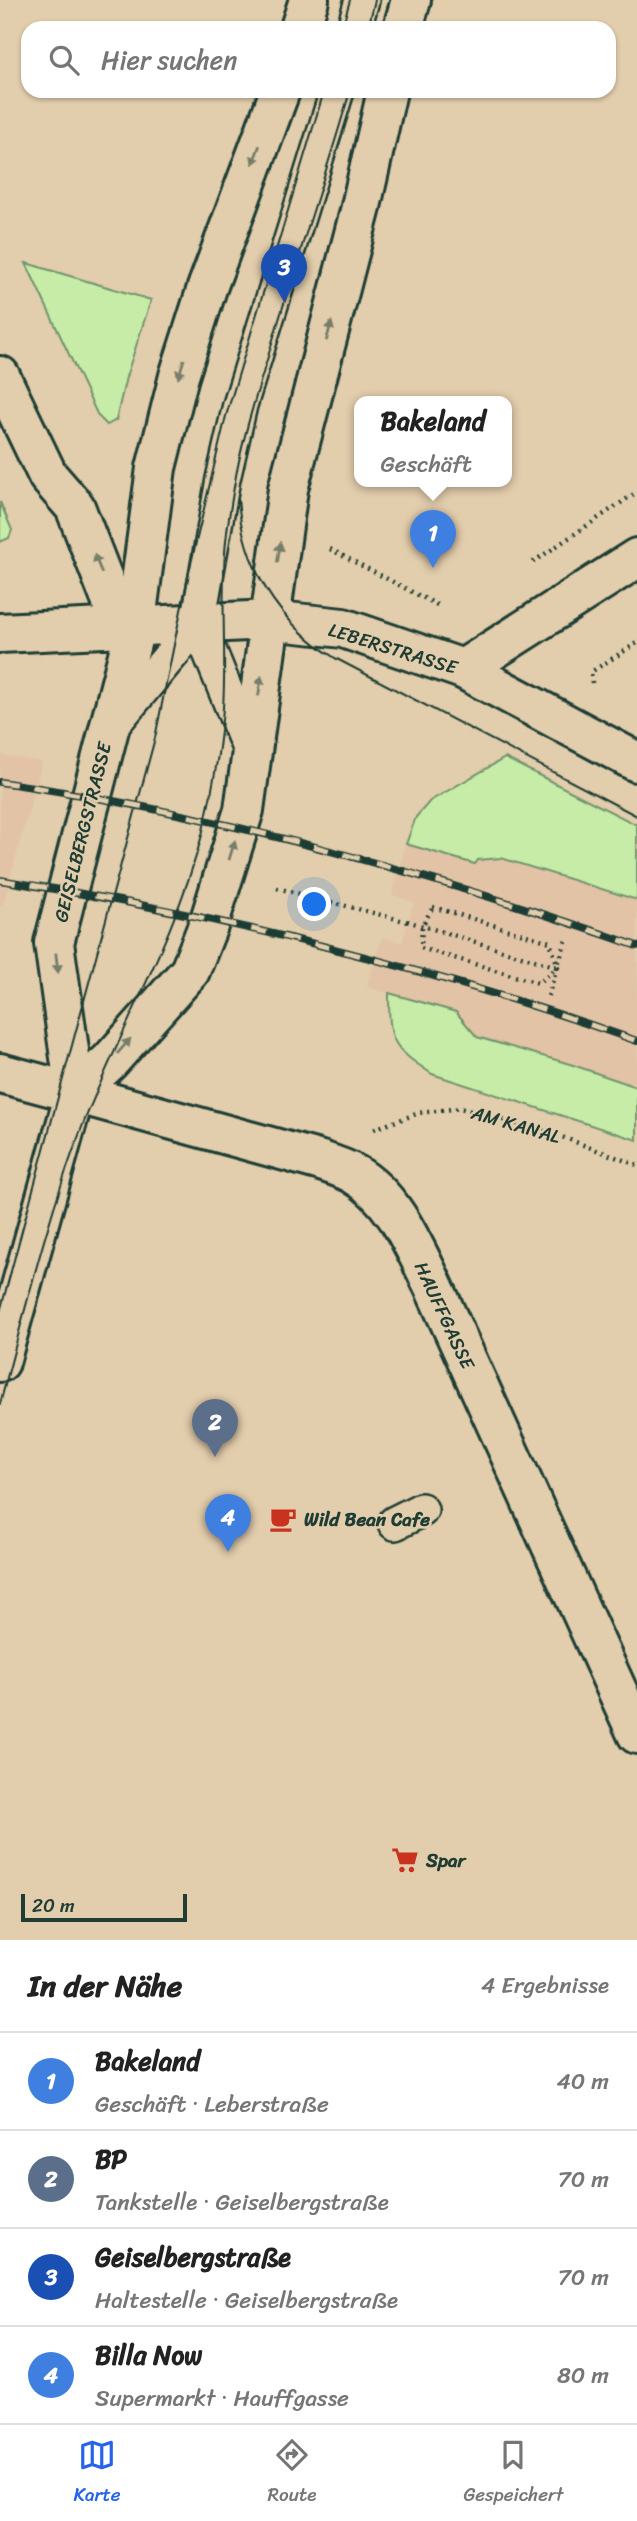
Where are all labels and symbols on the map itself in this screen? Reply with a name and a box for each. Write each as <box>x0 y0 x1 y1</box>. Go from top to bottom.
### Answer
one-way arrow <box>251 144 262 165</box>
pin: 3 <box>261 244 307 302</box>
one-way arrow <box>325 320 335 341</box>
one-way arrow <box>175 359 185 380</box>
pin: 1 <box>410 510 456 568</box>
one-way arrow <box>274 541 285 563</box>
one-way arrow <box>92 553 103 574</box>
street label: LEBERSTRASSE <box>324 613 463 684</box>
one-way arrow <box>255 675 266 697</box>
street label: GEISELBERGSTRASSE <box>44 737 121 926</box>
one-way arrow <box>227 839 237 860</box>
your location <box>297 887 331 921</box>
one-way arrow <box>51 952 62 974</box>
one-way arrow <box>116 1037 131 1054</box>
street label: AM KANAL <box>466 1096 565 1153</box>
street label: HAUFFGASSE <box>405 1256 485 1376</box>
pin: 2 <box>192 1399 238 1457</box>
pin: 4 <box>205 1494 251 1552</box>
place label: Wild Bean Cafe <box>304 1503 430 1536</box>
cafe icon: Wild Bean Cafe <box>268 1504 298 1534</box>
place label: Spar <box>425 1844 468 1877</box>
supermarket icon: Spar <box>390 1845 420 1875</box>
scale bar <box>21 1891 187 1923</box>

